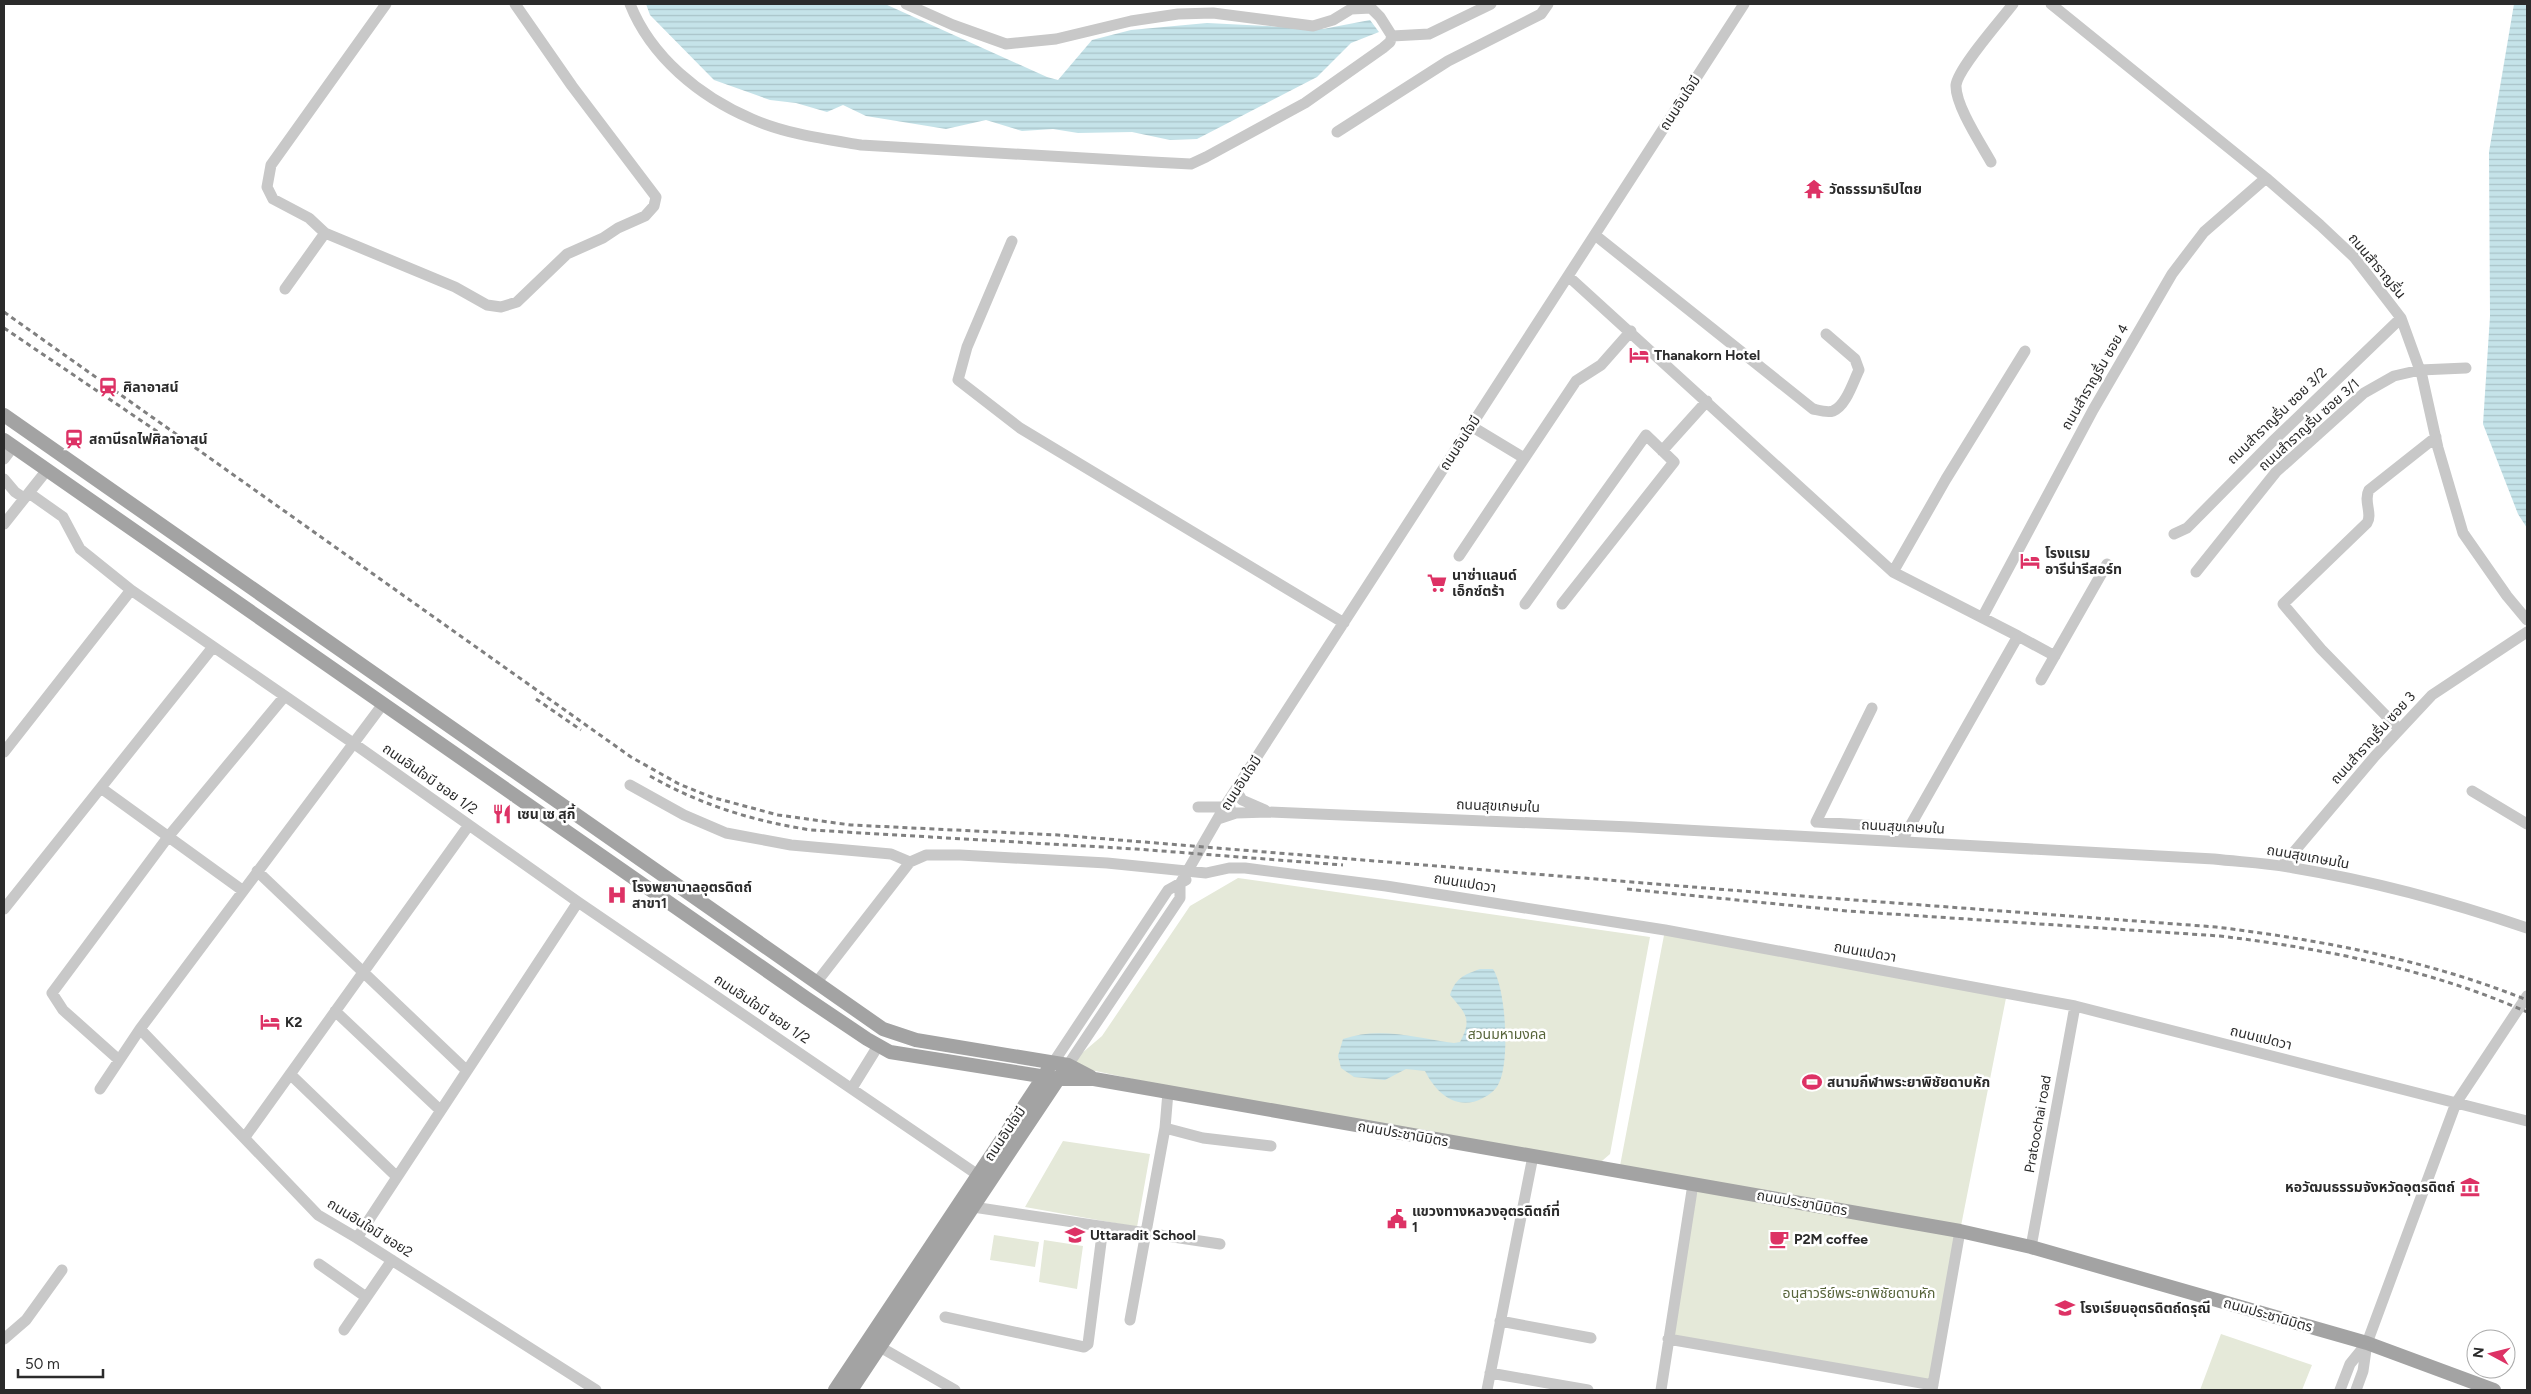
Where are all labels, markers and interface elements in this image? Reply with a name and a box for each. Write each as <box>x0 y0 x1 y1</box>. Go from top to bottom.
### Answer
street label: ถนนอินใจมี <box>1656 72 1704 134</box>
temple icon: วัดธรรมาธิปไตย <box>1803 178 1825 200</box>
place label: วัดธรรมาธิปไตย <box>1829 181 1922 198</box>
street label: ถนนสำราญรื่น <box>2345 229 2411 302</box>
street label: ถนนสำราญรื่น ซอย 4 <box>2056 320 2132 433</box>
hotel icon: Thanakorn Hotel <box>1628 344 1650 366</box>
place label: Thanakorn Hotel <box>1654 347 1760 364</box>
street label: ถนนสำราญรื่น ซอย 3/2 <box>2222 363 2330 468</box>
street label: ถนนสำราญรื่น ซอย 3/1 <box>2254 374 2363 475</box>
station icon: ศิลาอาสน์ <box>97 376 119 398</box>
place label: ศิลาอาสน์ <box>123 379 179 396</box>
street label: ถนนอินใจมี <box>1436 412 1484 474</box>
station icon: สถานีรถไฟศิลาอาสน์ <box>63 428 85 450</box>
place label: สถานีรถไฟศิลาอาสน์ <box>89 431 208 448</box>
place label: โรงแรม อารีน่ารีสอร์ท <box>2045 545 2122 578</box>
hotel icon: โรงแรม อารีน่ารีสอร์ท <box>2019 550 2041 572</box>
place label: นาซ่าแลนด์ เอ็กซ์ตร้า <box>1452 567 1517 600</box>
supermarket icon: นาซ่าแลนด์ เอ็กซ์ตร้า <box>1426 572 1448 594</box>
street label: ถนนสำราญรื่น ซอย 3 <box>2326 687 2419 788</box>
street label: ถนนอินใจมี ซอย 1/2 <box>379 740 481 818</box>
street label: ถนนอินใจมี <box>1217 752 1265 814</box>
street label: ถนนสุขเกษมใน <box>1456 796 1540 816</box>
restaurant icon: เซน เซ สุกี้ <box>491 803 513 825</box>
place label: เซน เซ สุกี้ <box>517 803 576 823</box>
street label: ถนนสุขเกษมใน <box>1861 816 1945 838</box>
street label: ถนนสุขเกษมใน <box>2265 841 2351 873</box>
street label: ถนนแปดวา <box>1433 870 1497 896</box>
place label: โรงพยาบาลอุตรดิตถ์ สาขา1 <box>632 879 752 912</box>
hospital icon: โรงพยาบาลอุตรดิตถ์ สาขา1 <box>606 884 628 906</box>
street label: ถนนแปดวา <box>1832 938 1898 966</box>
street label: ถนนอินใจมี ซอย 1/2 <box>711 971 813 1047</box>
hotel icon: K2 <box>259 1011 281 1033</box>
place label: K2 <box>285 1014 302 1031</box>
street label: ถนนแปดวา <box>2228 1022 2294 1054</box>
park label: สวนมหามงคล <box>1468 1026 1546 1043</box>
sports icon: สนามกีฬาพระยาพิชัยดาบหัก <box>1801 1071 1823 1093</box>
place label: สนามกีฬาพระยาพิชัยดาบหัก <box>1827 1074 1990 1091</box>
street label: Pratoochai road <box>2021 1074 2055 1174</box>
street label: ถนนอินใจมี <box>981 1104 1029 1164</box>
street label: ถนนประชานิมิตร <box>1356 1118 1450 1150</box>
museum icon: หอวัฒนธรรมจังหวัดอุตรดิตถ์ <box>2459 1176 2481 1198</box>
place label: หอวัฒนธรรมจังหวัดอุตรดิตถ์ <box>2285 1179 2455 1196</box>
street label: ถนนประชานิมิตร <box>1755 1187 1849 1219</box>
street label: ถนนอินใจมี ซอย2 <box>324 1195 416 1261</box>
place label: แขวงทางหลวงอุตรดิตถ์ที่ 1 <box>1412 1200 1560 1236</box>
public building icon: แขวงทางหลวงอุตรดิตถ์ที่ 1 <box>1386 1208 1408 1230</box>
school or university icon: Uttaradit School <box>1064 1224 1086 1246</box>
place label: Uttaradit School <box>1090 1227 1196 1244</box>
cafe icon: P2M coffee <box>1768 1228 1790 1250</box>
place label: P2M coffee <box>1794 1231 1868 1248</box>
park label: อนุสาวรีย์พระยาพิชัยดาบหัก <box>1783 1285 1935 1302</box>
street label: ถนนประชานิมิตร <box>2221 1294 2315 1336</box>
school or university icon: โรงเรียนอุตรดิตถ์ดรุณี <box>2054 1297 2076 1319</box>
place label: โรงเรียนอุตรดิตถ์ดรุณี <box>2080 1300 2211 1317</box>
north arrow <box>2466 1329 2516 1379</box>
scale bar <box>18 1346 102 1378</box>
text: N <box>2469 1346 2488 1359</box>
text: 50 m <box>25 1355 60 1373</box>

